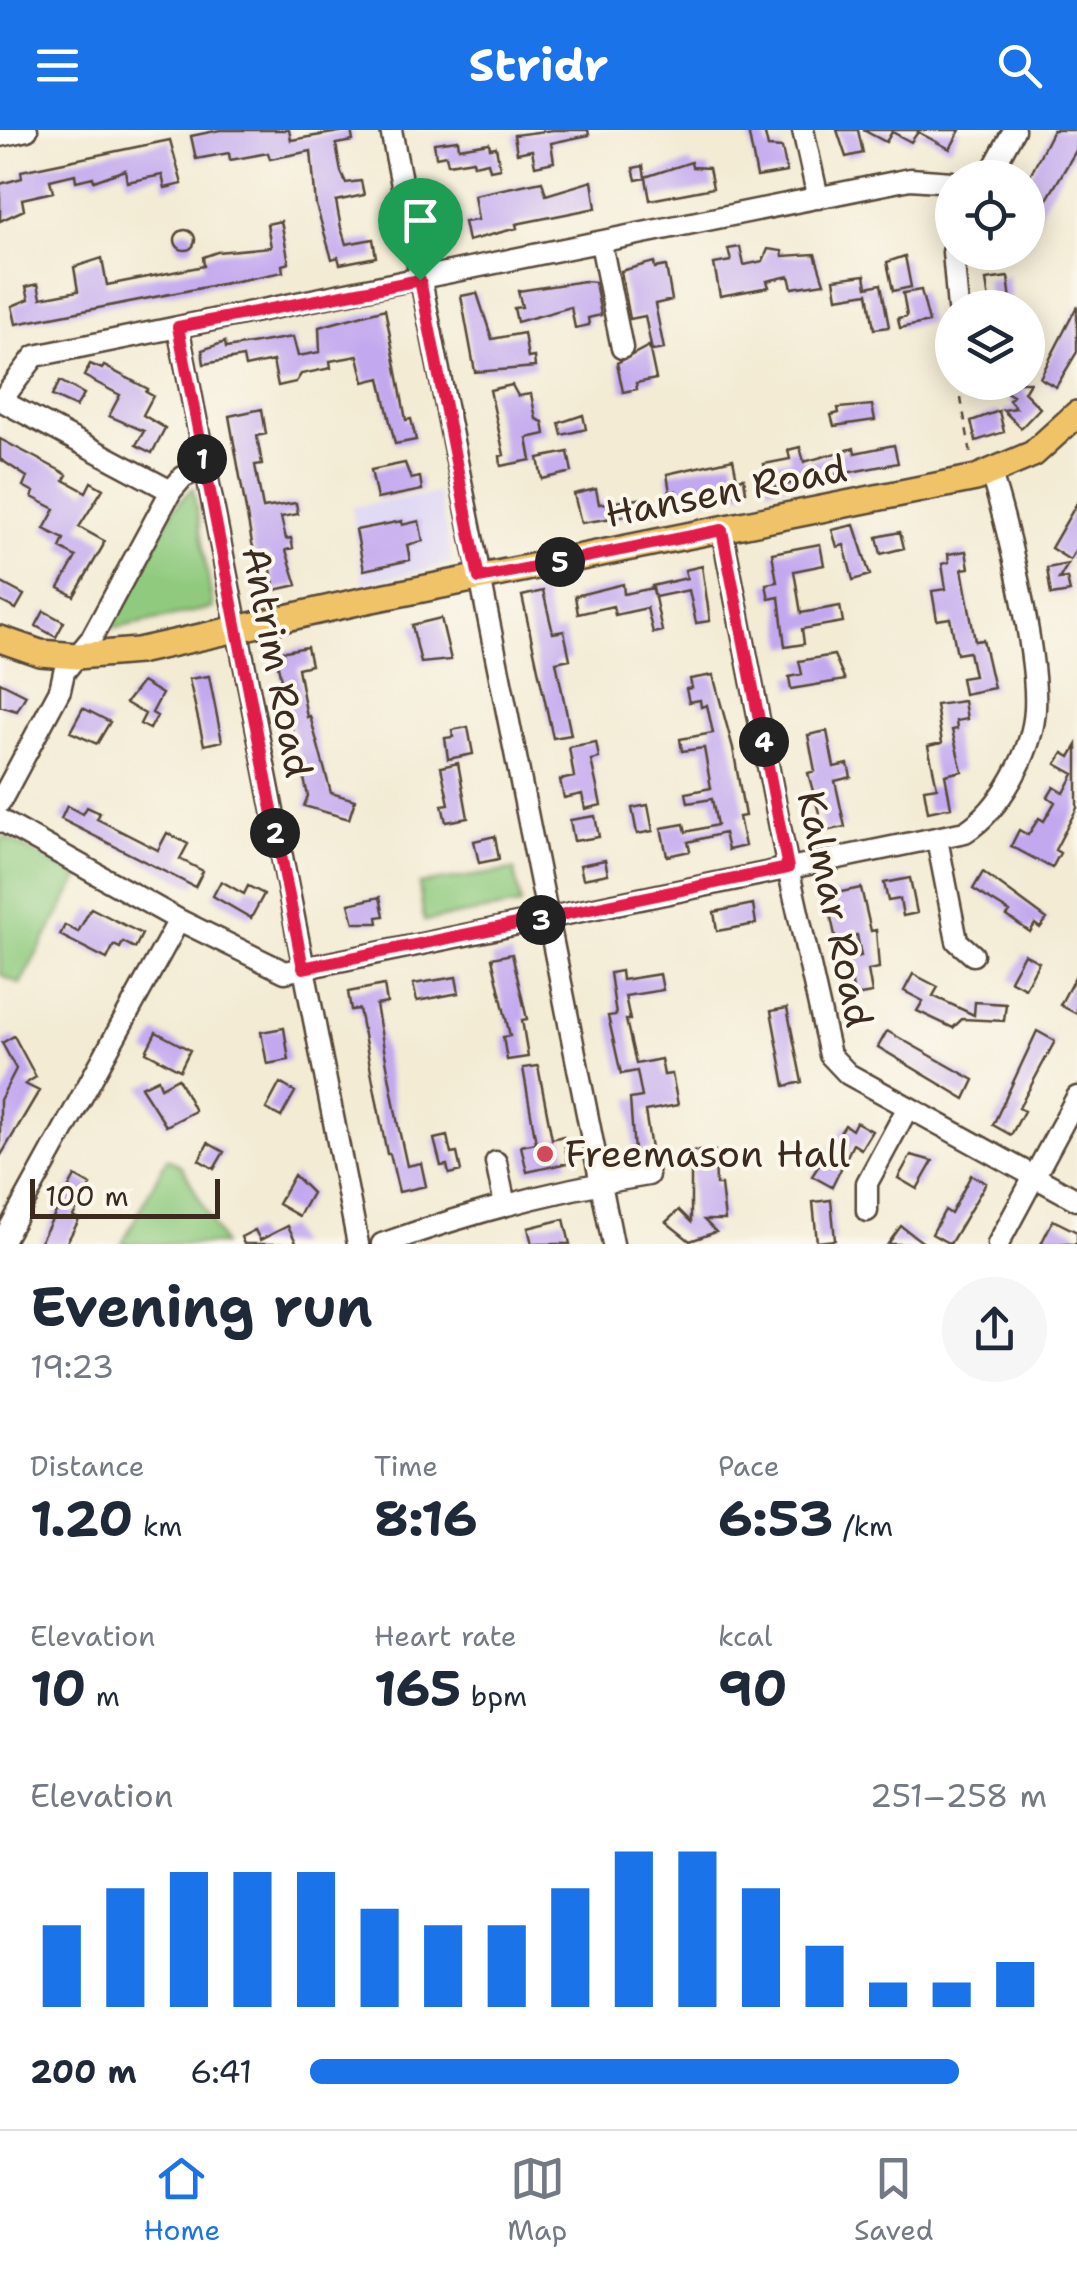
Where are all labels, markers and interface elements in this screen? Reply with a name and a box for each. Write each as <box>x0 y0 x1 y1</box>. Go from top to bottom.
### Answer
text: Stridr <box>469 35 608 95</box>
icon: menu <box>30 38 85 93</box>
icon: search <box>992 38 1047 93</box>
map controls <box>935 160 1045 400</box>
button: locate <box>935 160 1045 270</box>
pin <box>378 178 463 281</box>
icon: arrive <box>393 193 448 248</box>
button: layers <box>935 290 1045 400</box>
pin: 1 <box>177 434 227 484</box>
text: 1 <box>196 440 208 478</box>
street label: Hansen Road <box>601 442 851 539</box>
pin: 5 <box>535 537 585 587</box>
street label: Antrim Road <box>230 542 325 782</box>
text: 5 <box>551 543 569 581</box>
pin: 4 <box>739 717 789 767</box>
text: 4 <box>754 723 774 761</box>
street label: Kalmar Road <box>786 786 885 1032</box>
pin: 2 <box>250 808 300 858</box>
text: 2 <box>265 814 285 852</box>
pin: 3 <box>516 895 566 945</box>
text: 3 <box>531 901 551 939</box>
place label: Freemason Hall <box>565 1128 850 1179</box>
marker: Freemason Hall <box>534 1143 556 1165</box>
scale bar <box>30 1174 220 1218</box>
text: 100 m <box>45 1177 129 1215</box>
text: Evening run <box>30 1270 373 1344</box>
button: share <box>942 1277 1047 1382</box>
text: 19:23 <box>30 1345 114 1388</box>
text: Distance <box>30 1447 145 1485</box>
text: Time <box>374 1447 438 1485</box>
text: Pace <box>718 1447 780 1485</box>
text: 1.20 <box>30 1485 133 1552</box>
text: 8:16 <box>374 1485 478 1552</box>
text: 6:53 <box>718 1485 833 1552</box>
text: km <box>133 1507 182 1545</box>
text: /km <box>833 1507 893 1545</box>
text: Elevation <box>30 1617 155 1655</box>
text: Heart rate <box>374 1617 517 1655</box>
text: kcal <box>718 1617 772 1655</box>
text: 10 <box>30 1655 86 1722</box>
text: 165 <box>374 1655 461 1722</box>
text: 90 <box>718 1655 788 1722</box>
text: m <box>86 1677 120 1715</box>
text: bpm <box>461 1677 527 1715</box>
text: Elevation <box>30 1774 173 1817</box>
text: 251–258 m <box>870 1774 1047 1817</box>
text: 200 m <box>30 2050 137 2093</box>
text: 6:41 <box>190 2050 252 2093</box>
tab: Home <box>143 2151 220 2249</box>
tab: Map <box>507 2151 567 2249</box>
tab: Saved <box>854 2151 934 2249</box>

